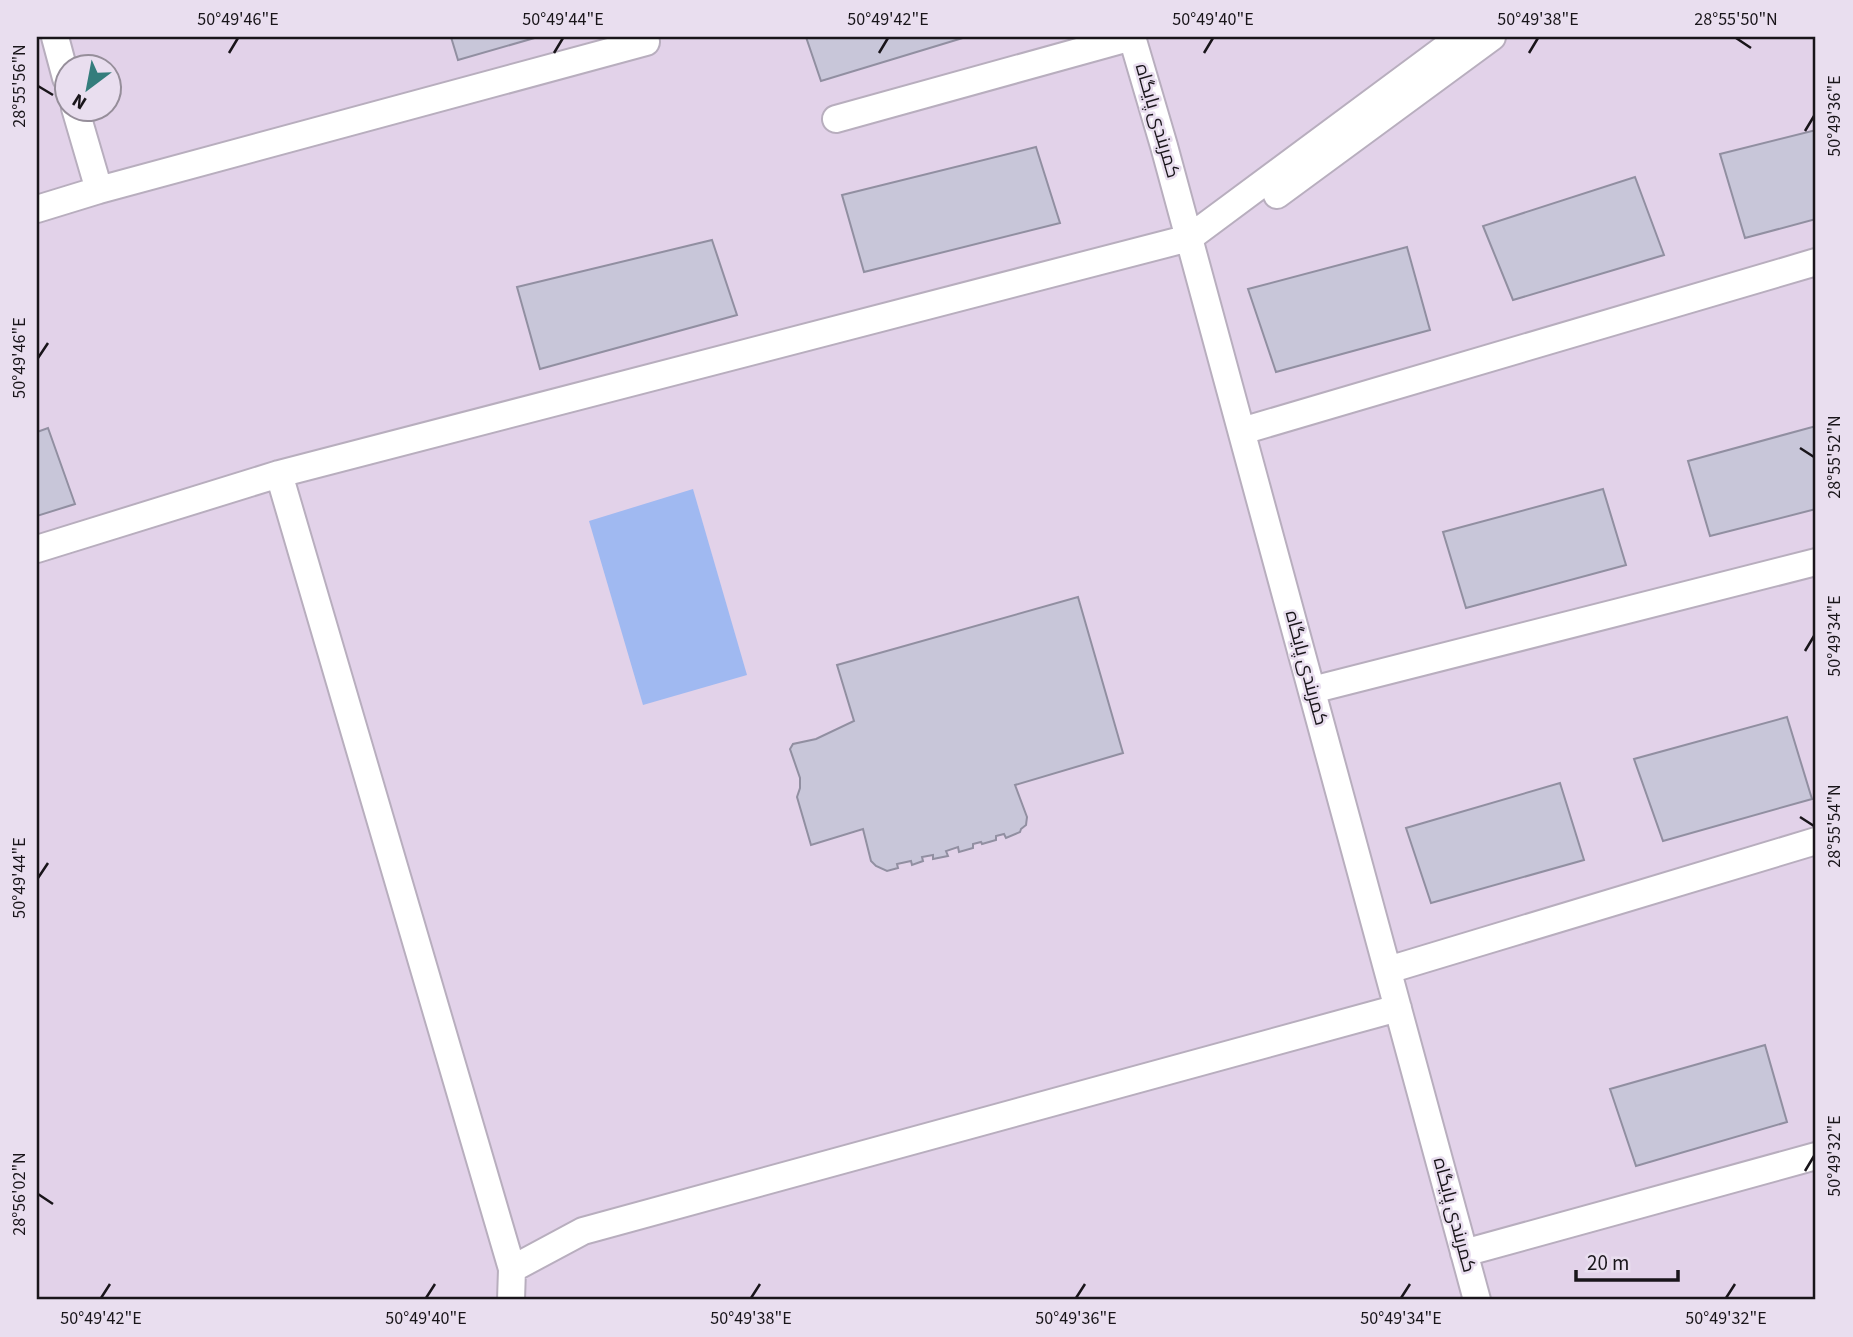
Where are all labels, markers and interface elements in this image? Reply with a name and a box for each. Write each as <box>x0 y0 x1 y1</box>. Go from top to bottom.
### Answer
text: 50°49'46"E <box>197 7 279 32</box>
text: 50°49'44"E <box>522 7 604 32</box>
text: 50°49'42"E <box>847 7 929 32</box>
text: 50°49'40"E <box>1172 7 1254 32</box>
text: 50°49'38"E <box>1497 7 1579 32</box>
text: 28°55'50"N <box>1694 7 1778 32</box>
text: 28°55'56"N <box>7 44 32 128</box>
north arrow <box>52 52 122 122</box>
street label: کمربندی پایگاه <box>1128 61 1186 181</box>
text: 50°49'36"E <box>1822 75 1847 157</box>
text: N <box>67 86 92 116</box>
text: 50°49'46"E <box>7 317 32 399</box>
text: 28°55'52"N <box>1822 415 1847 499</box>
text: 50°49'34"E <box>1822 595 1847 677</box>
street label: کمربندی پایگاه <box>1278 608 1334 728</box>
text: 28°55'54"N <box>1822 784 1847 868</box>
text: 50°49'44"E <box>7 837 32 919</box>
text: 50°49'32"E <box>1822 1115 1847 1197</box>
text: 28°56'02"N <box>7 1152 32 1236</box>
street label: کمربندی پایگاه <box>1426 1155 1482 1275</box>
scale bar <box>1576 1239 1678 1283</box>
text: 20 m <box>1587 1248 1629 1278</box>
text: 50°49'42"E <box>60 1306 142 1331</box>
text: 50°49'40"E <box>385 1306 467 1331</box>
text: 50°49'38"E <box>710 1306 792 1331</box>
text: 50°49'36"E <box>1035 1306 1117 1331</box>
text: 50°49'34"E <box>1360 1306 1442 1331</box>
text: 50°49'32"E <box>1685 1306 1767 1331</box>

